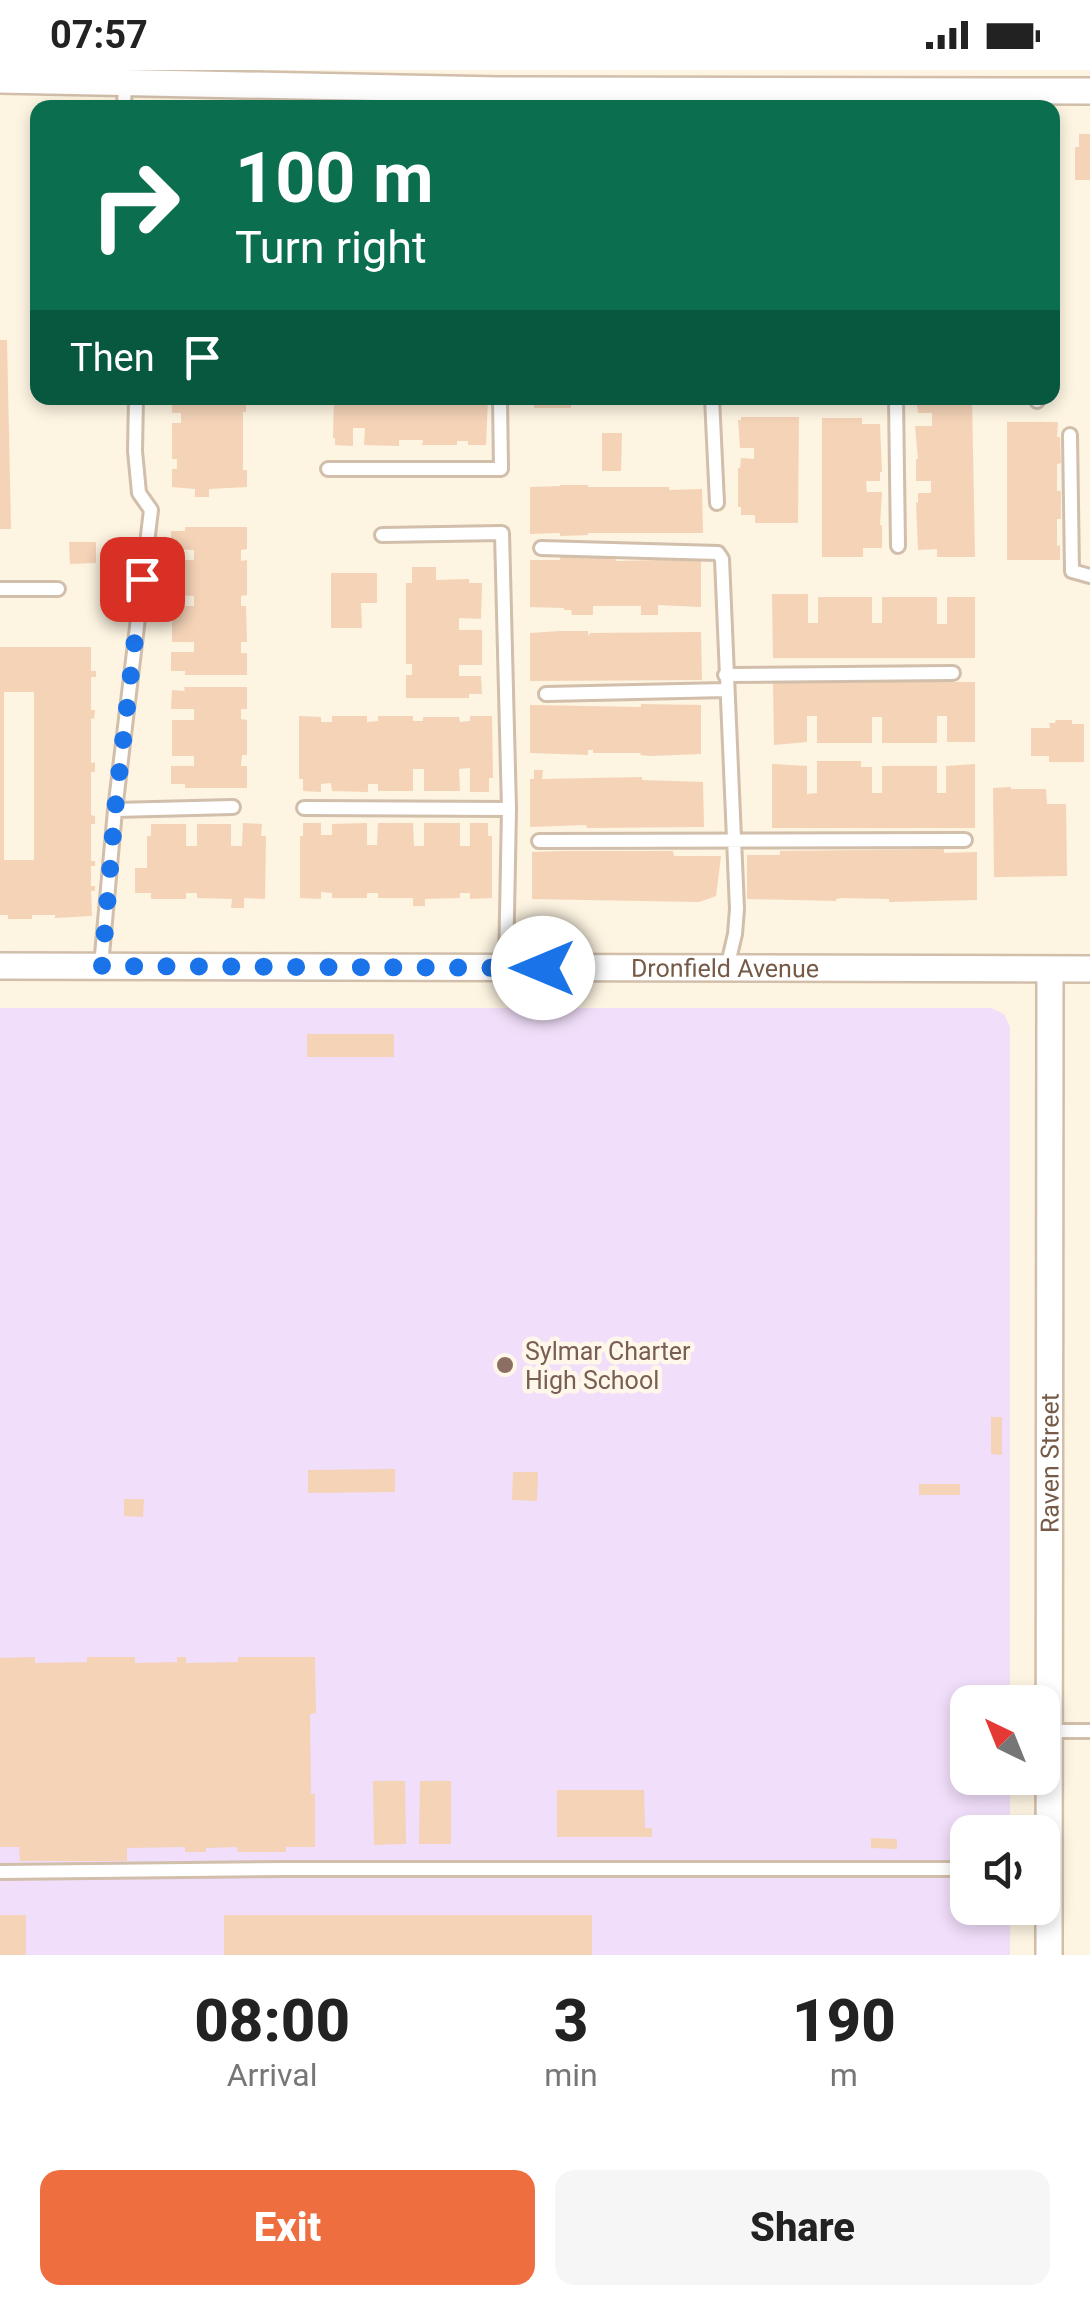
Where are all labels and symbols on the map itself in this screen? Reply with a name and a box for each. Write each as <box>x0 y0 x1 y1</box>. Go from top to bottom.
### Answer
pin <box>100 537 185 622</box>
position arrow <box>491 916 595 1020</box>
street label: Dronfield Avenue <box>631 954 819 983</box>
place label: Sylmar Charter High School <box>525 1337 691 1395</box>
marker: Sylmar Charter High School <box>494 1354 516 1376</box>
street label: Raven Street <box>1035 1393 1065 1533</box>
north arrow <box>950 1685 1060 1795</box>

